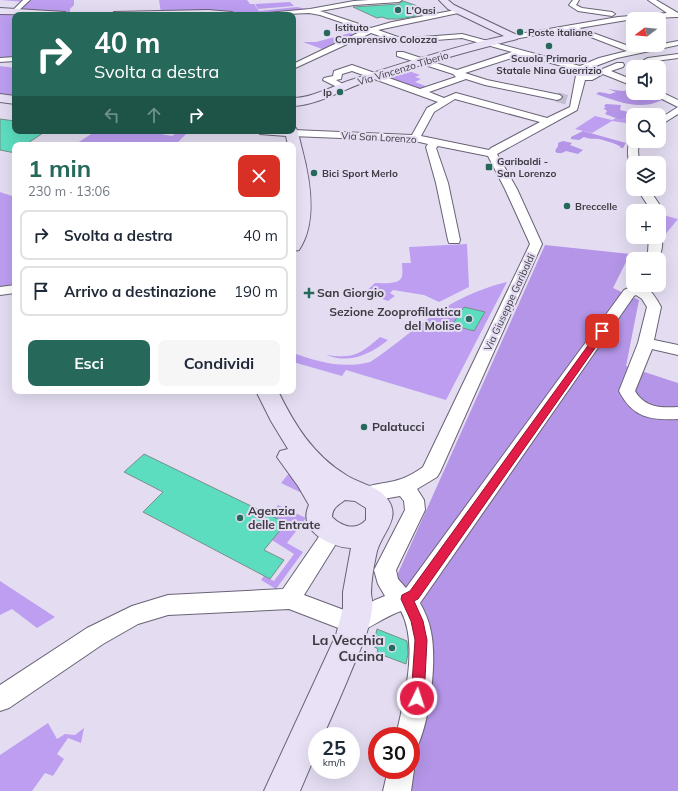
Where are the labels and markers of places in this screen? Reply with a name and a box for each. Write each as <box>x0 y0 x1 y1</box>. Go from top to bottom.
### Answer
place label: L'Oasi <box>406 4 436 17</box>
marker: L'Oasi <box>393 5 403 15</box>
place label: Istituto Comprensivo Colozza <box>335 21 437 46</box>
place label: Poste italiane <box>528 26 593 39</box>
marker: Poste italiane <box>515 27 525 37</box>
marker: Istituto Comprensivo Colozza <box>322 28 332 38</box>
marker: Scuola Primaria Statale Nina Guerrizio <box>544 41 554 51</box>
place label: Scuola Primaria Statale Nina Guerrizio <box>496 52 602 77</box>
place label: Ip <box>323 86 332 99</box>
marker: Ip <box>335 87 345 97</box>
place label: Garibaldi - San Lorenzo <box>497 155 556 180</box>
marker: Garibaldi - San Lorenzo <box>484 162 494 172</box>
place label: Bici Sport Merlo <box>322 167 398 180</box>
marker: Bici Sport Merlo <box>309 168 319 178</box>
place label: Breccelle <box>575 200 618 213</box>
marker: Breccelle <box>562 201 572 211</box>
place label: San Giorgio <box>317 285 384 300</box>
marker: San Giorgio <box>304 288 314 298</box>
place label: Sezione Zooprofilattica del Molise <box>329 304 461 333</box>
marker: Sezione Zooprofilattica del Molise <box>464 314 474 324</box>
pin <box>585 314 619 348</box>
place label: Palatucci <box>372 419 425 434</box>
marker: Palatucci <box>359 422 369 432</box>
place label: Agenzia delle Entrate <box>248 503 321 532</box>
marker: Agenzia delle Entrate <box>235 513 245 523</box>
place label: La Vecchia Cucina <box>312 631 384 665</box>
marker: La Vecchia Cucina <box>387 643 397 653</box>

